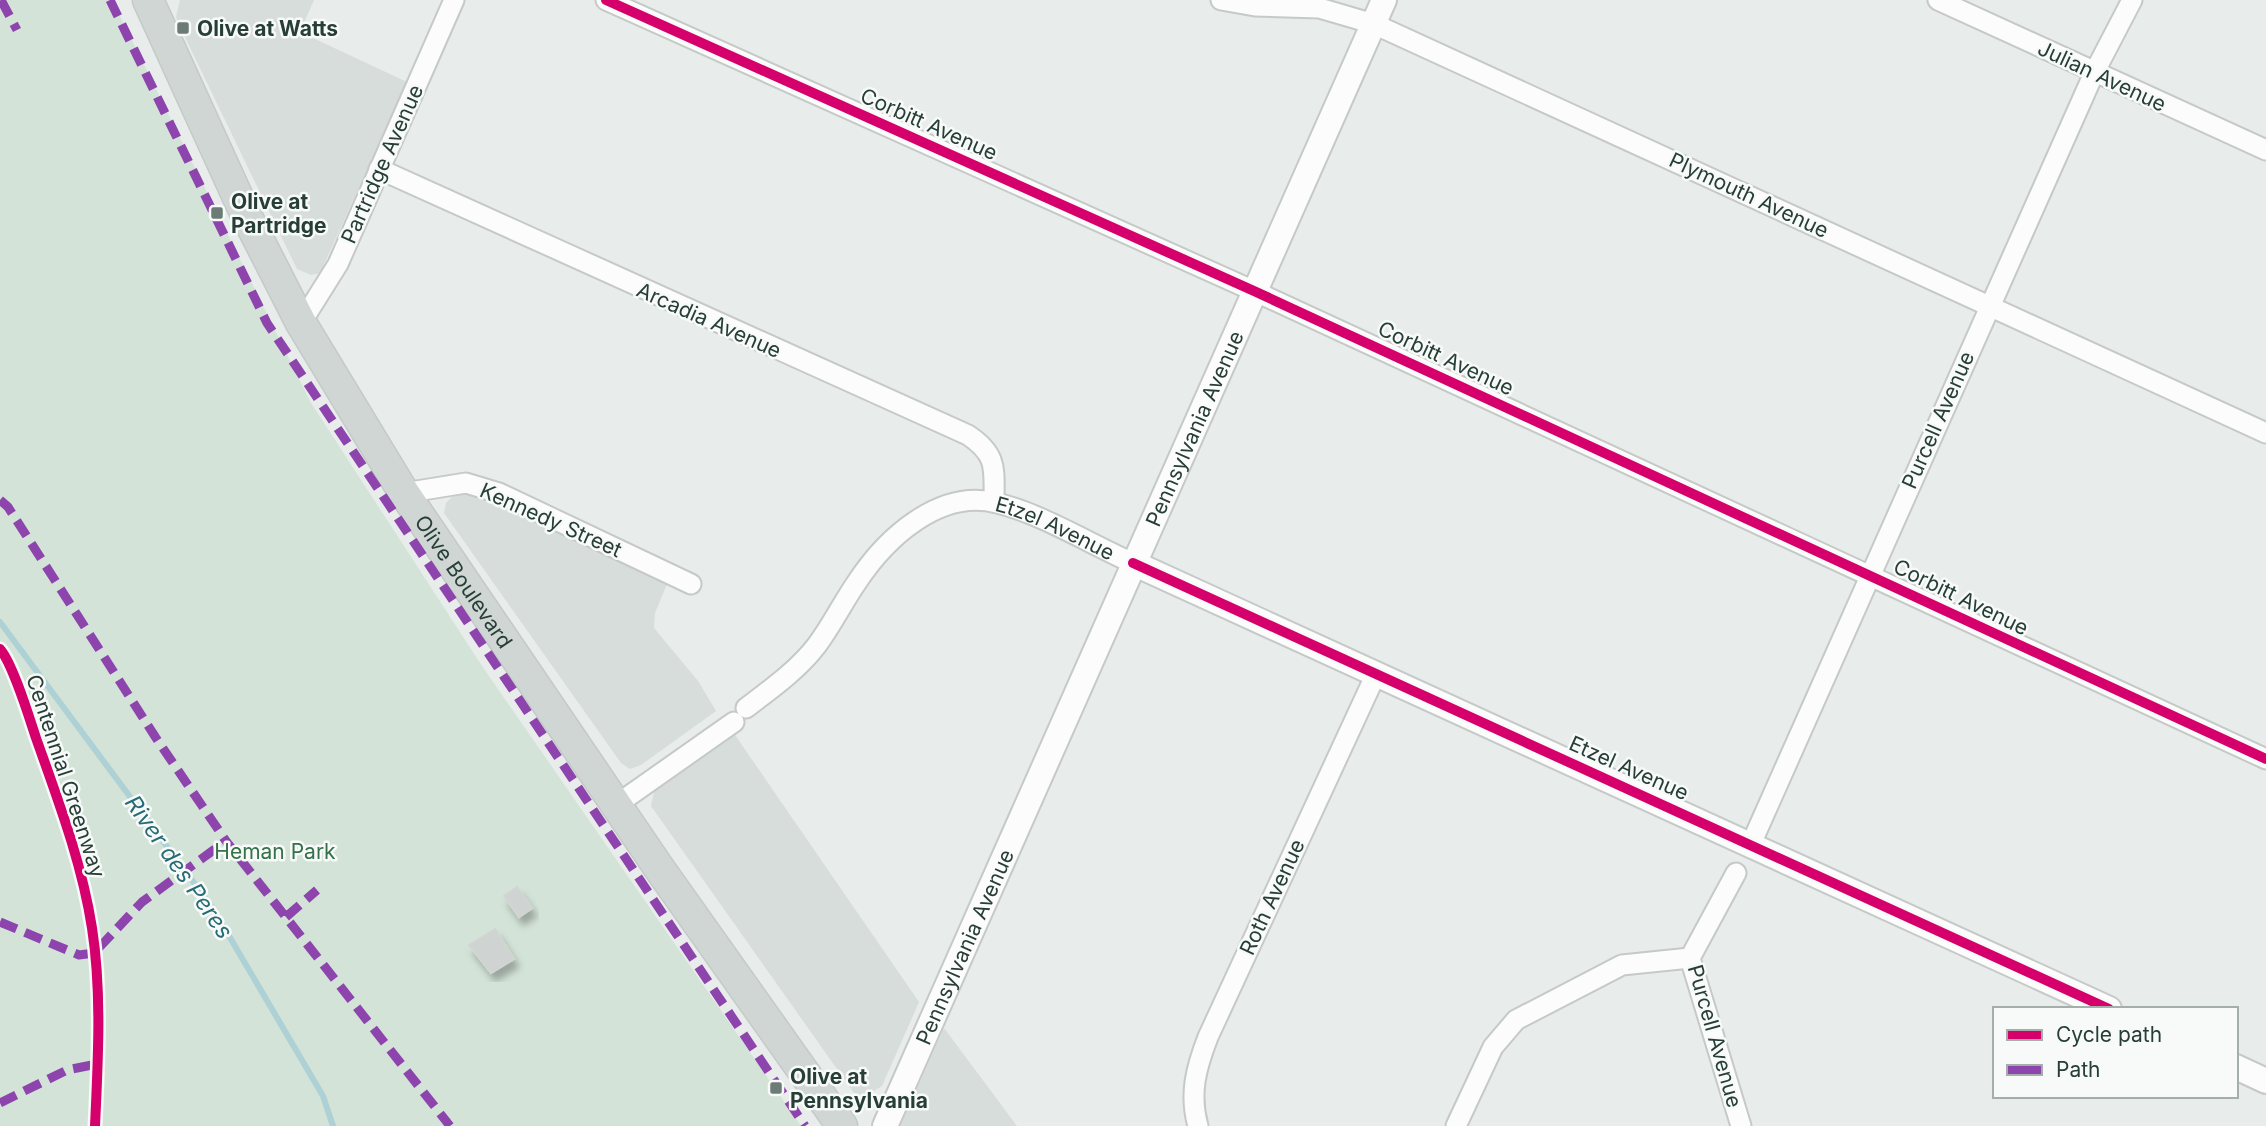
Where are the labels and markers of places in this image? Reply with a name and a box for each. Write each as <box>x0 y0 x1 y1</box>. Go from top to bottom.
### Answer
place label: Olive at Watts <box>197 16 338 41</box>
marker: Olive at Watts <box>175 20 191 36</box>
place label: Olive at Partridge <box>231 189 327 238</box>
marker: Olive at Partridge <box>209 205 225 221</box>
place label: Olive at Pennsylvania <box>790 1064 928 1113</box>
marker: Olive at Pennsylvania <box>768 1080 784 1096</box>

